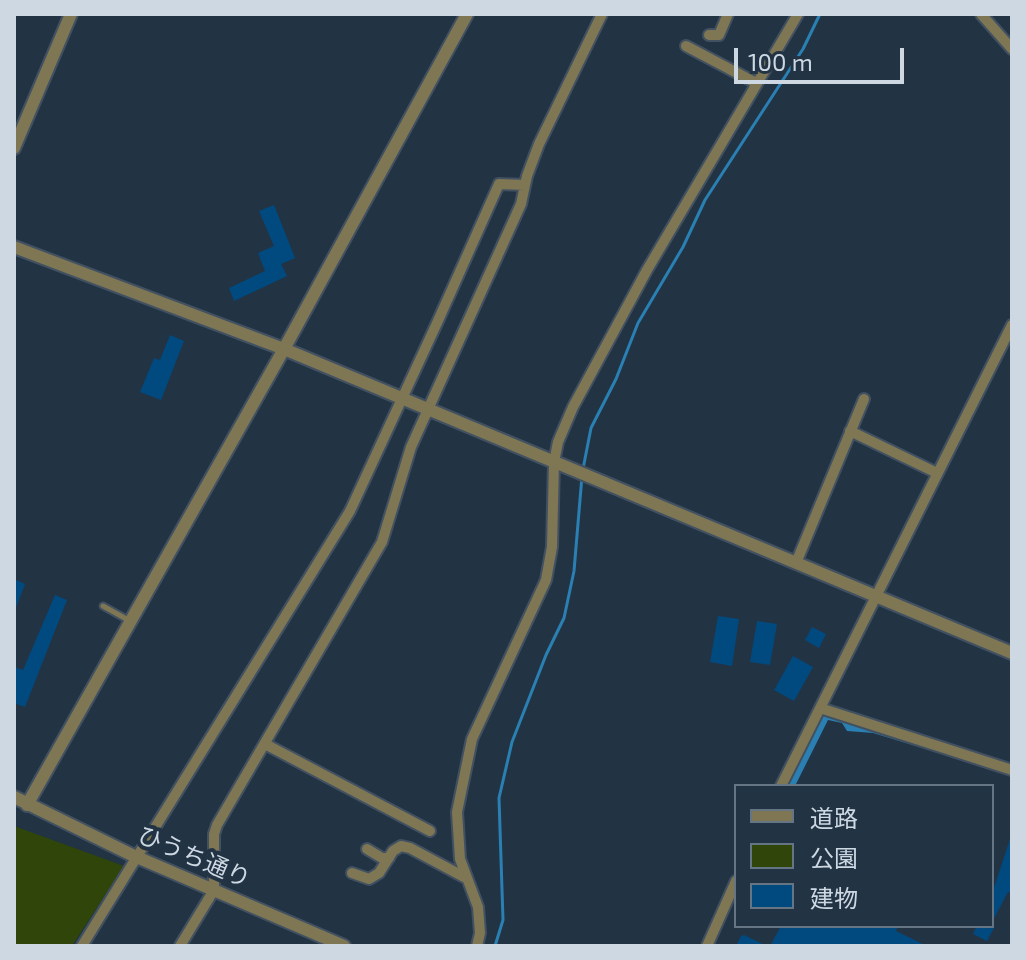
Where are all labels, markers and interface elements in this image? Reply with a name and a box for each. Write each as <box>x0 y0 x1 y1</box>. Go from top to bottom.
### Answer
scale bar <box>738 32 908 82</box>
text: 100 m <box>748 47 813 76</box>
legend <box>734 784 994 928</box>
text: 道路 <box>810 803 858 832</box>
street label: ひうち通り <box>133 820 255 894</box>
text: 公園 <box>810 843 858 872</box>
text: 建物 <box>810 883 858 912</box>

